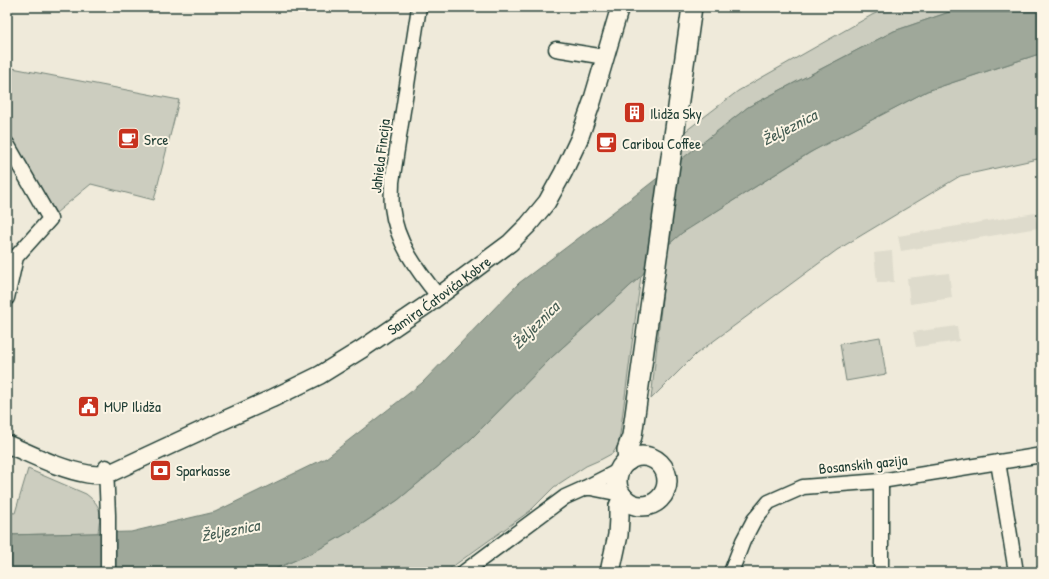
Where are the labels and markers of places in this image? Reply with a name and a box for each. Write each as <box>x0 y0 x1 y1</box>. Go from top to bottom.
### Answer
building icon: Ilidža Sky <box>621 100 647 126</box>
place label: Ilidža Sky <box>650 103 702 124</box>
cafe icon: Srce <box>116 126 142 152</box>
place label: Srce <box>144 129 168 150</box>
cafe icon: Caribou Coffee <box>593 130 619 156</box>
place label: Caribou Coffee <box>622 133 701 154</box>
public building icon: MUP Ilidža <box>76 393 102 419</box>
place label: MUP Ilidža <box>104 396 161 417</box>
bank icon: Sparkasse <box>147 457 173 483</box>
place label: Sparkasse <box>176 460 231 481</box>

